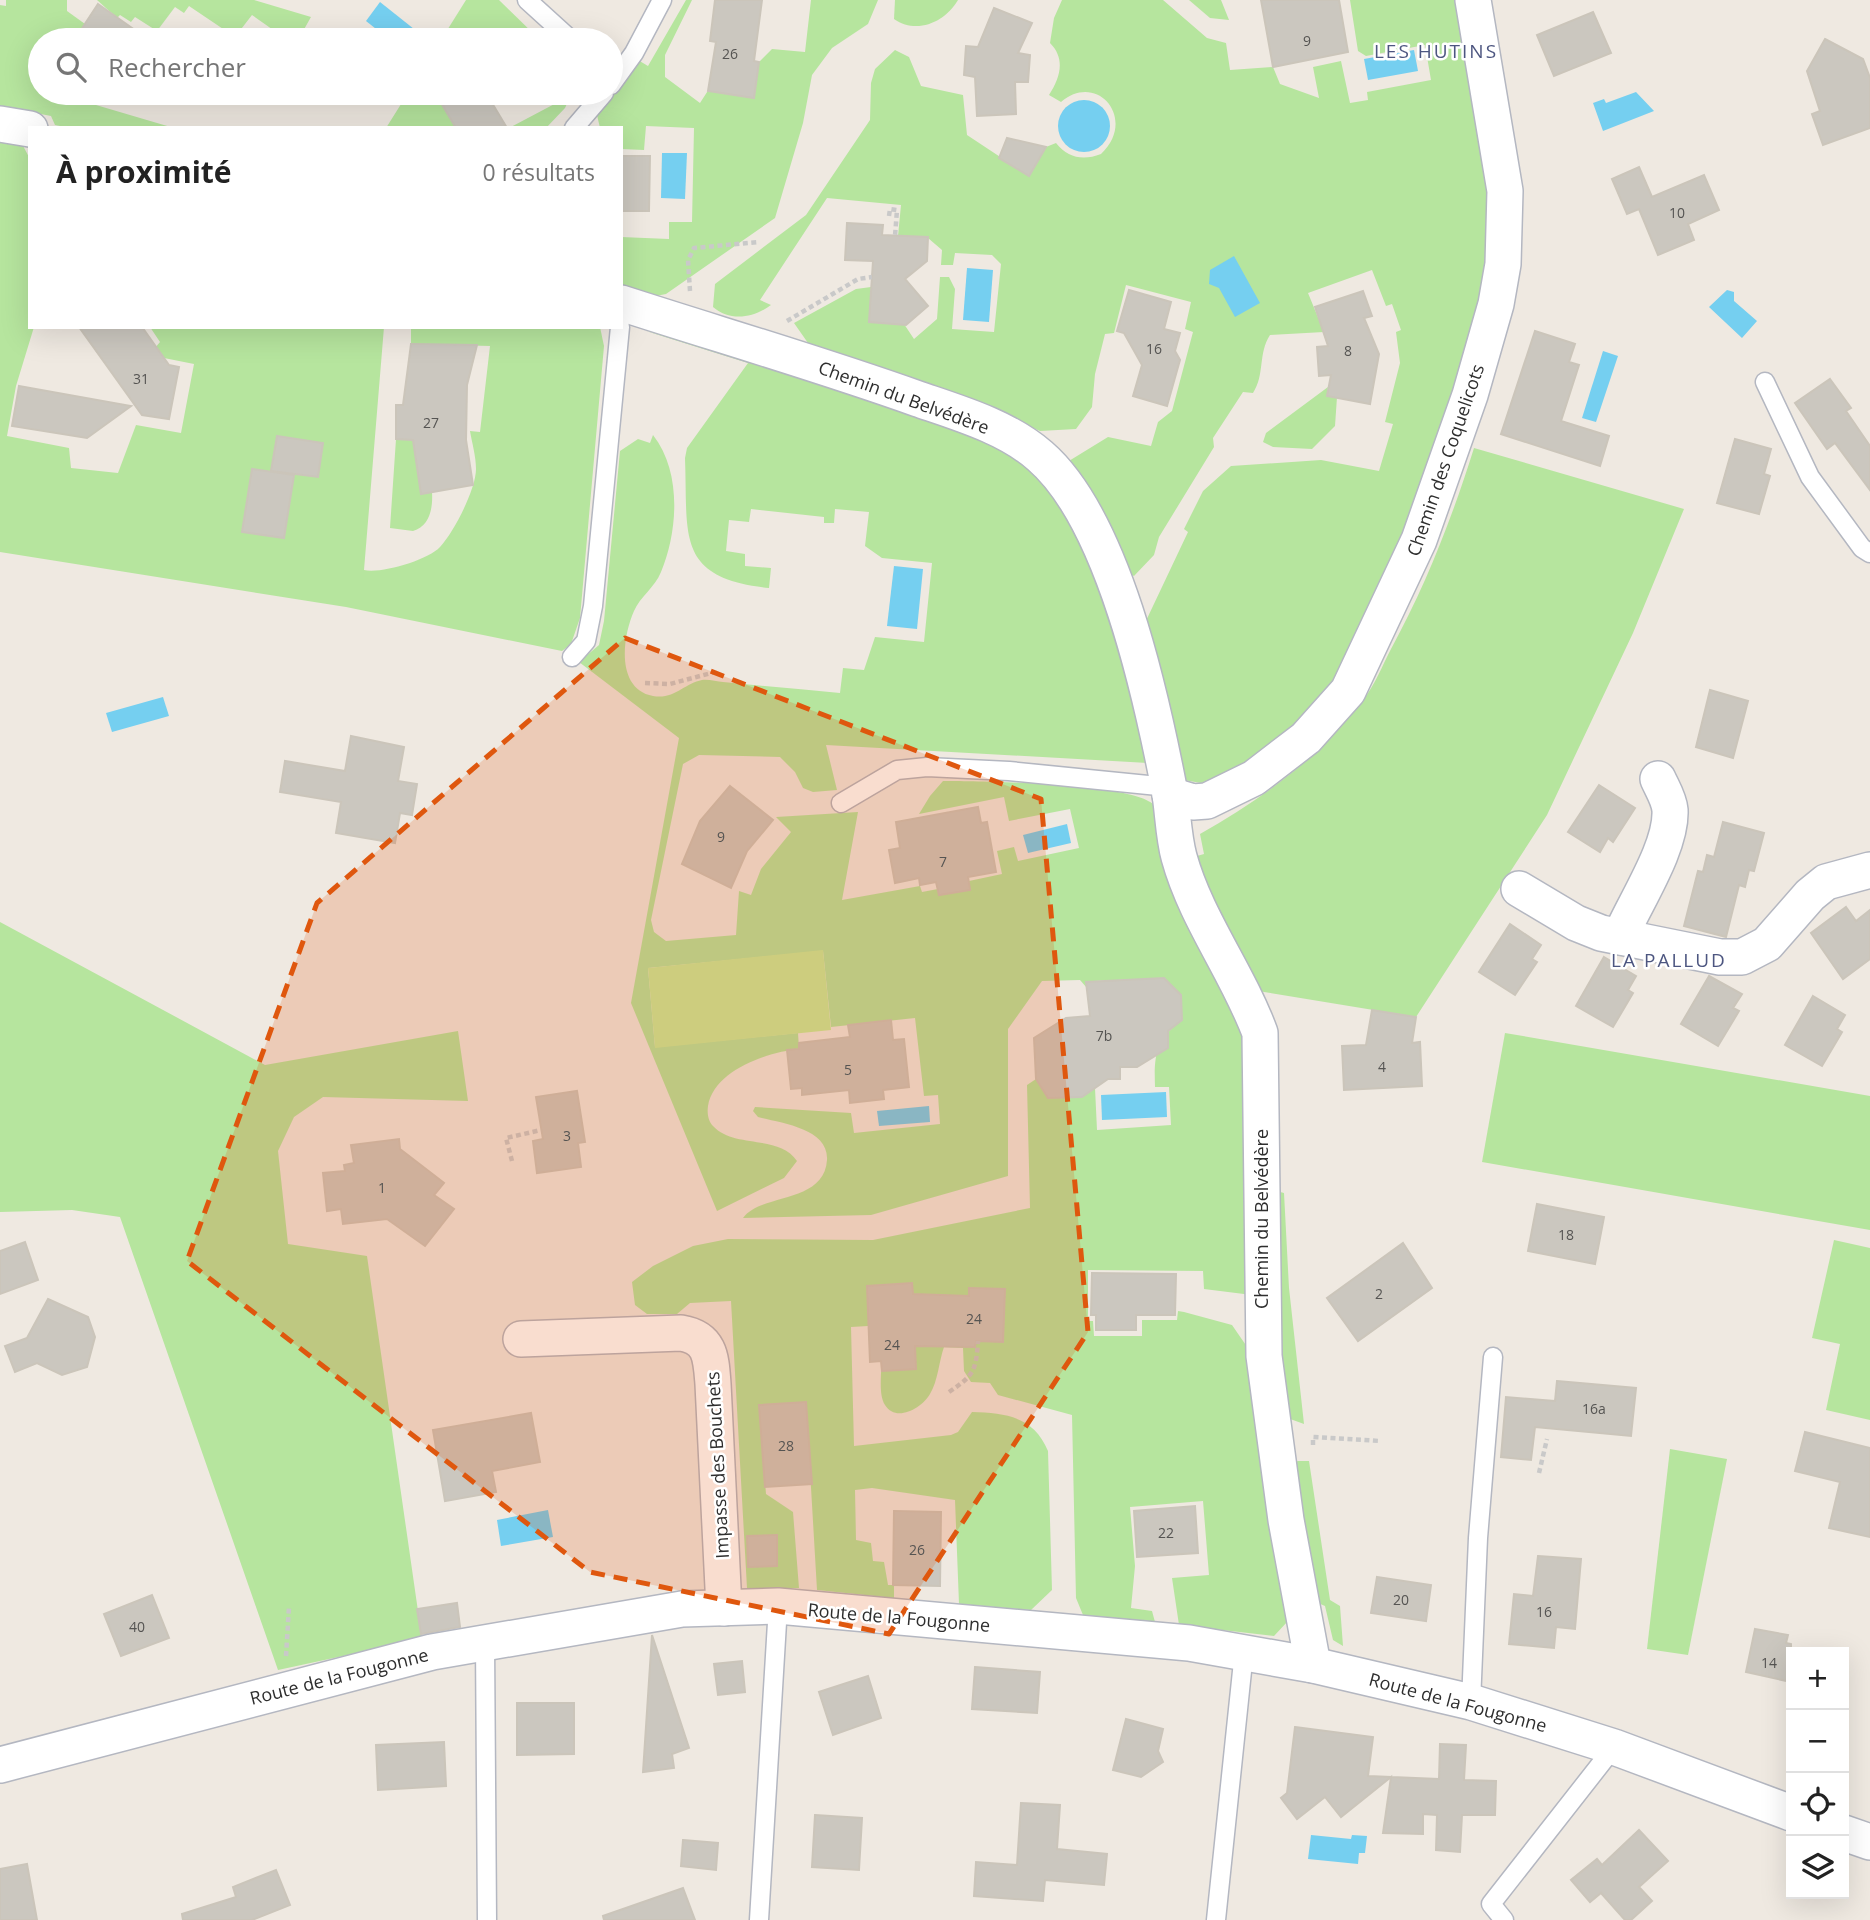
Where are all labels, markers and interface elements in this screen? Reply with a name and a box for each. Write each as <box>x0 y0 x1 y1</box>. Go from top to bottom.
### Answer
search box <box>28 28 623 105</box>
house number: 9 <box>1303 31 1311 50</box>
district label: LES HUTINS <box>1374 38 1498 64</box>
house number: 26 <box>722 44 738 63</box>
icon: search <box>52 48 90 86</box>
text: Rechercher <box>108 49 246 85</box>
text: À proximité <box>56 151 232 192</box>
text: 0 résultats <box>483 156 595 188</box>
house number: 10 <box>1669 203 1685 222</box>
house number: 16 <box>1146 339 1162 358</box>
house number: 8 <box>1344 341 1352 360</box>
street label: Chemin du Belvédère <box>815 355 993 439</box>
street label: Chemin des Coquelicots <box>1401 361 1489 559</box>
house number: 31 <box>133 369 149 388</box>
house number: 27 <box>423 413 439 432</box>
house number: 9 <box>717 827 725 846</box>
house number: 7 <box>939 852 947 871</box>
district label: LA PALLUD <box>1611 947 1727 973</box>
house number: 7b <box>1096 1026 1112 1045</box>
house number: 4 <box>1378 1057 1386 1076</box>
house number: 5 <box>844 1060 852 1079</box>
house number: 3 <box>563 1126 571 1145</box>
street label: Chemin du Belvédère <box>1249 1129 1273 1309</box>
house number: 1 <box>378 1178 386 1197</box>
house number: 18 <box>1558 1225 1574 1244</box>
house number: 2 <box>1375 1284 1383 1303</box>
house number: 24 <box>966 1309 982 1328</box>
house number: 24 <box>884 1335 900 1354</box>
street label: Impasse des Bouchets <box>700 1371 734 1559</box>
house number: 16a <box>1582 1399 1606 1418</box>
house number: 28 <box>778 1436 794 1455</box>
house number: 22 <box>1158 1523 1174 1542</box>
house number: 26 <box>909 1540 925 1559</box>
house number: 20 <box>1393 1590 1409 1609</box>
street label: Route de la Fougonne <box>807 1597 991 1637</box>
house number: 16 <box>1536 1602 1552 1621</box>
house number: 40 <box>129 1617 145 1636</box>
street label: Route de la Fougonne <box>247 1642 431 1710</box>
map controls <box>1786 1647 1849 1899</box>
button: + <box>1786 1647 1849 1710</box>
house number: 14 <box>1761 1653 1777 1672</box>
street label: Route de la Fougonne <box>1366 1667 1550 1737</box>
button: − <box>1786 1710 1849 1773</box>
button: locate <box>1786 1773 1849 1836</box>
button: layers <box>1786 1836 1849 1899</box>

